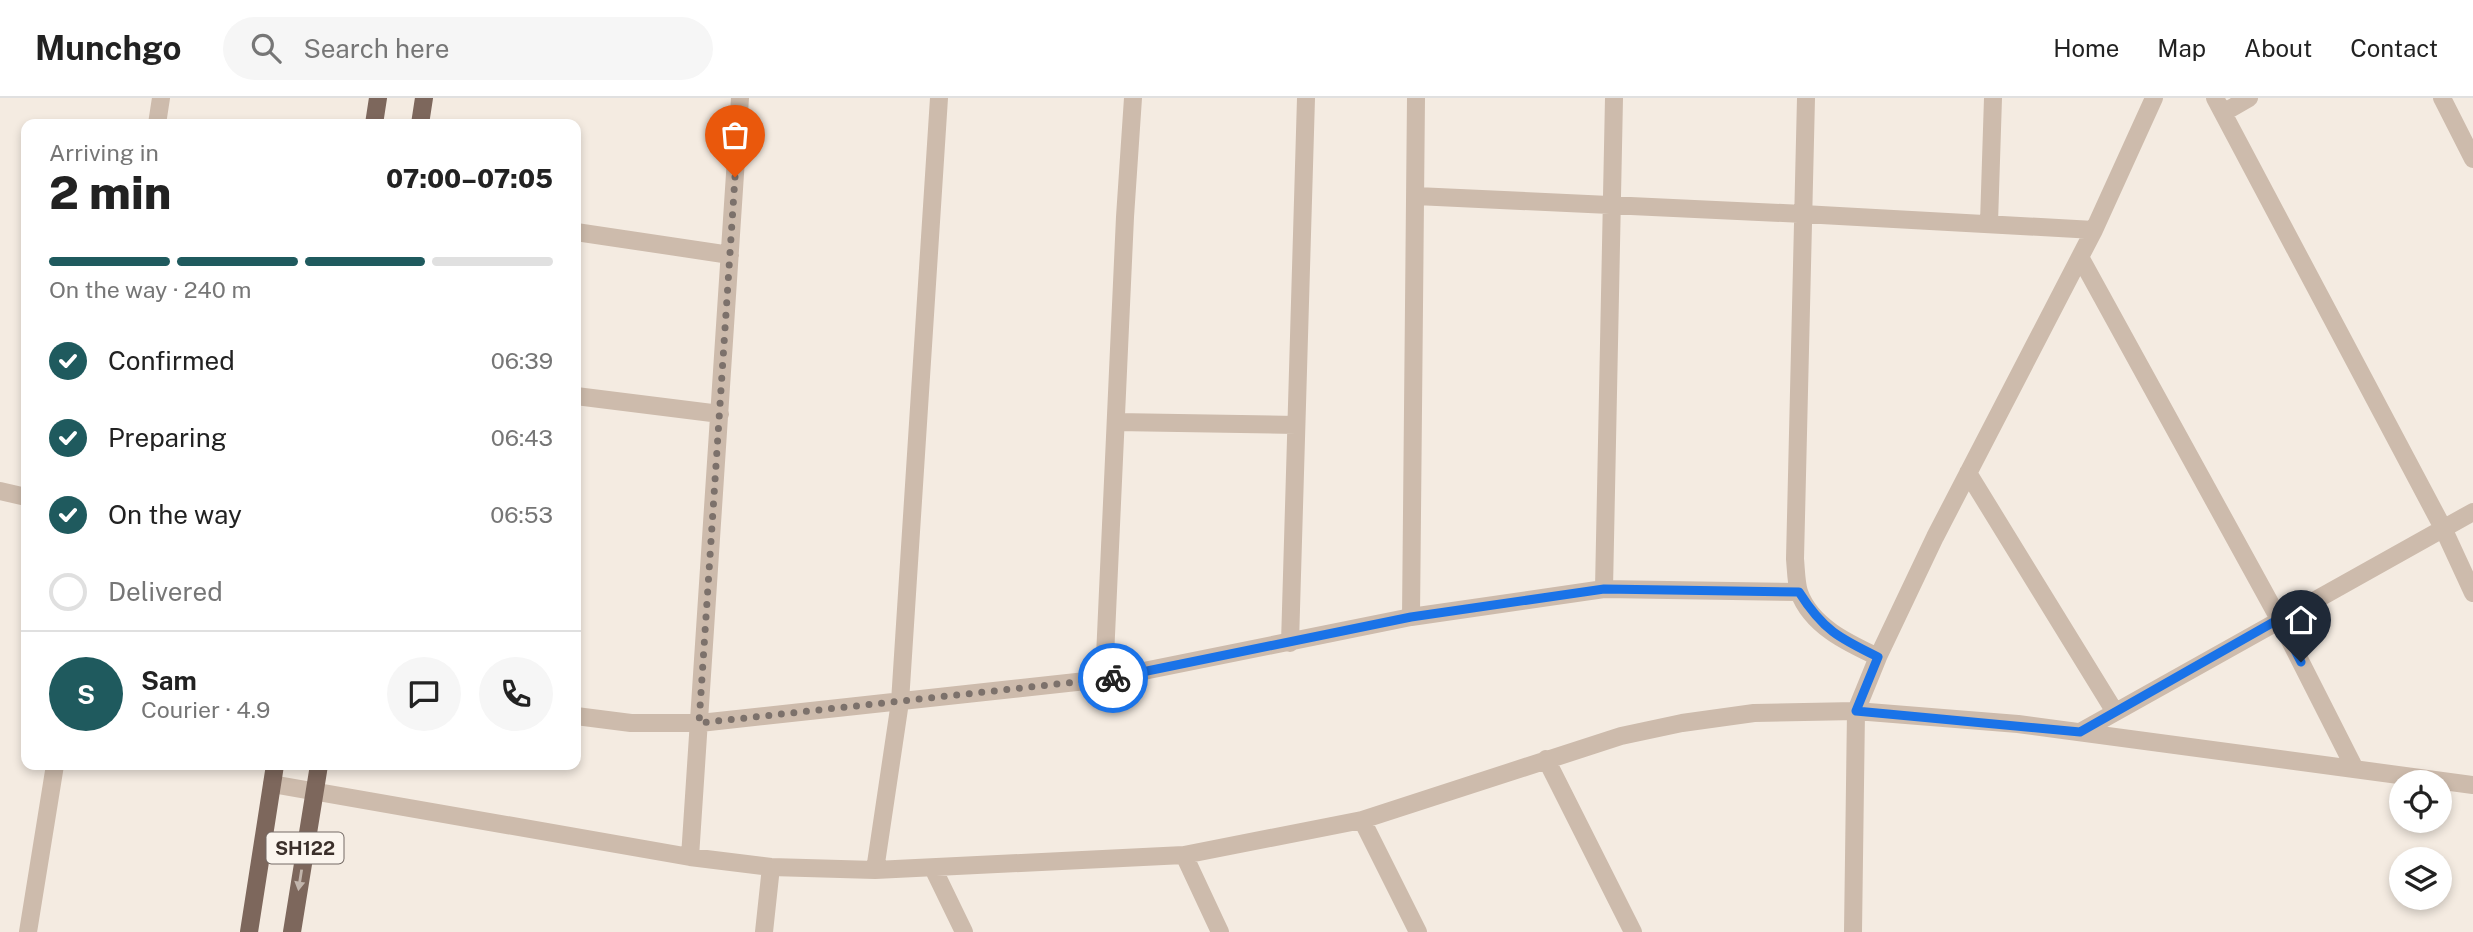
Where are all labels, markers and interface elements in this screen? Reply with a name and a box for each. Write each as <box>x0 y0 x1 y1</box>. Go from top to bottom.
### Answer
search box <box>223 17 713 80</box>
text: Munchgo <box>35 29 181 67</box>
icon: search <box>247 29 285 67</box>
text: Search here <box>303 33 449 64</box>
text: Home <box>2053 34 2119 62</box>
text: Map <box>2157 34 2206 62</box>
text: About <box>2244 34 2312 62</box>
text: Contact <box>2350 34 2438 62</box>
pin <box>705 105 765 177</box>
icon: bag <box>716 116 754 154</box>
text: Arriving in <box>49 139 159 166</box>
text: 07:00–07:05 <box>386 163 553 194</box>
text: 2 min <box>49 165 171 219</box>
text: On the way · 240 m <box>49 276 251 303</box>
icon: check <box>49 342 87 380</box>
text: Confirmed <box>108 345 235 376</box>
text: 06:39 <box>491 347 553 374</box>
icon: check <box>49 419 87 457</box>
text: Preparing <box>108 422 227 453</box>
text: 06:43 <box>491 424 553 451</box>
icon: check <box>49 496 87 534</box>
text: On the way <box>108 499 242 530</box>
text: 06:53 <box>490 501 553 528</box>
text: Delivered <box>108 576 223 607</box>
pin <box>2271 590 2331 662</box>
icon: home <box>2282 601 2320 639</box>
courier <box>1078 643 1148 713</box>
button: chat <box>387 657 461 731</box>
button: phone <box>479 657 553 731</box>
icon: bike <box>1094 659 1132 697</box>
text: Sam <box>141 665 197 696</box>
text: S <box>77 679 95 710</box>
text: Courier · 4.9 <box>141 696 270 723</box>
map controls <box>2389 770 2452 910</box>
button: locate <box>2389 770 2452 833</box>
road number: SH122 <box>266 832 344 863</box>
button: layers <box>2389 847 2452 910</box>
one-way arrow <box>294 870 305 892</box>

